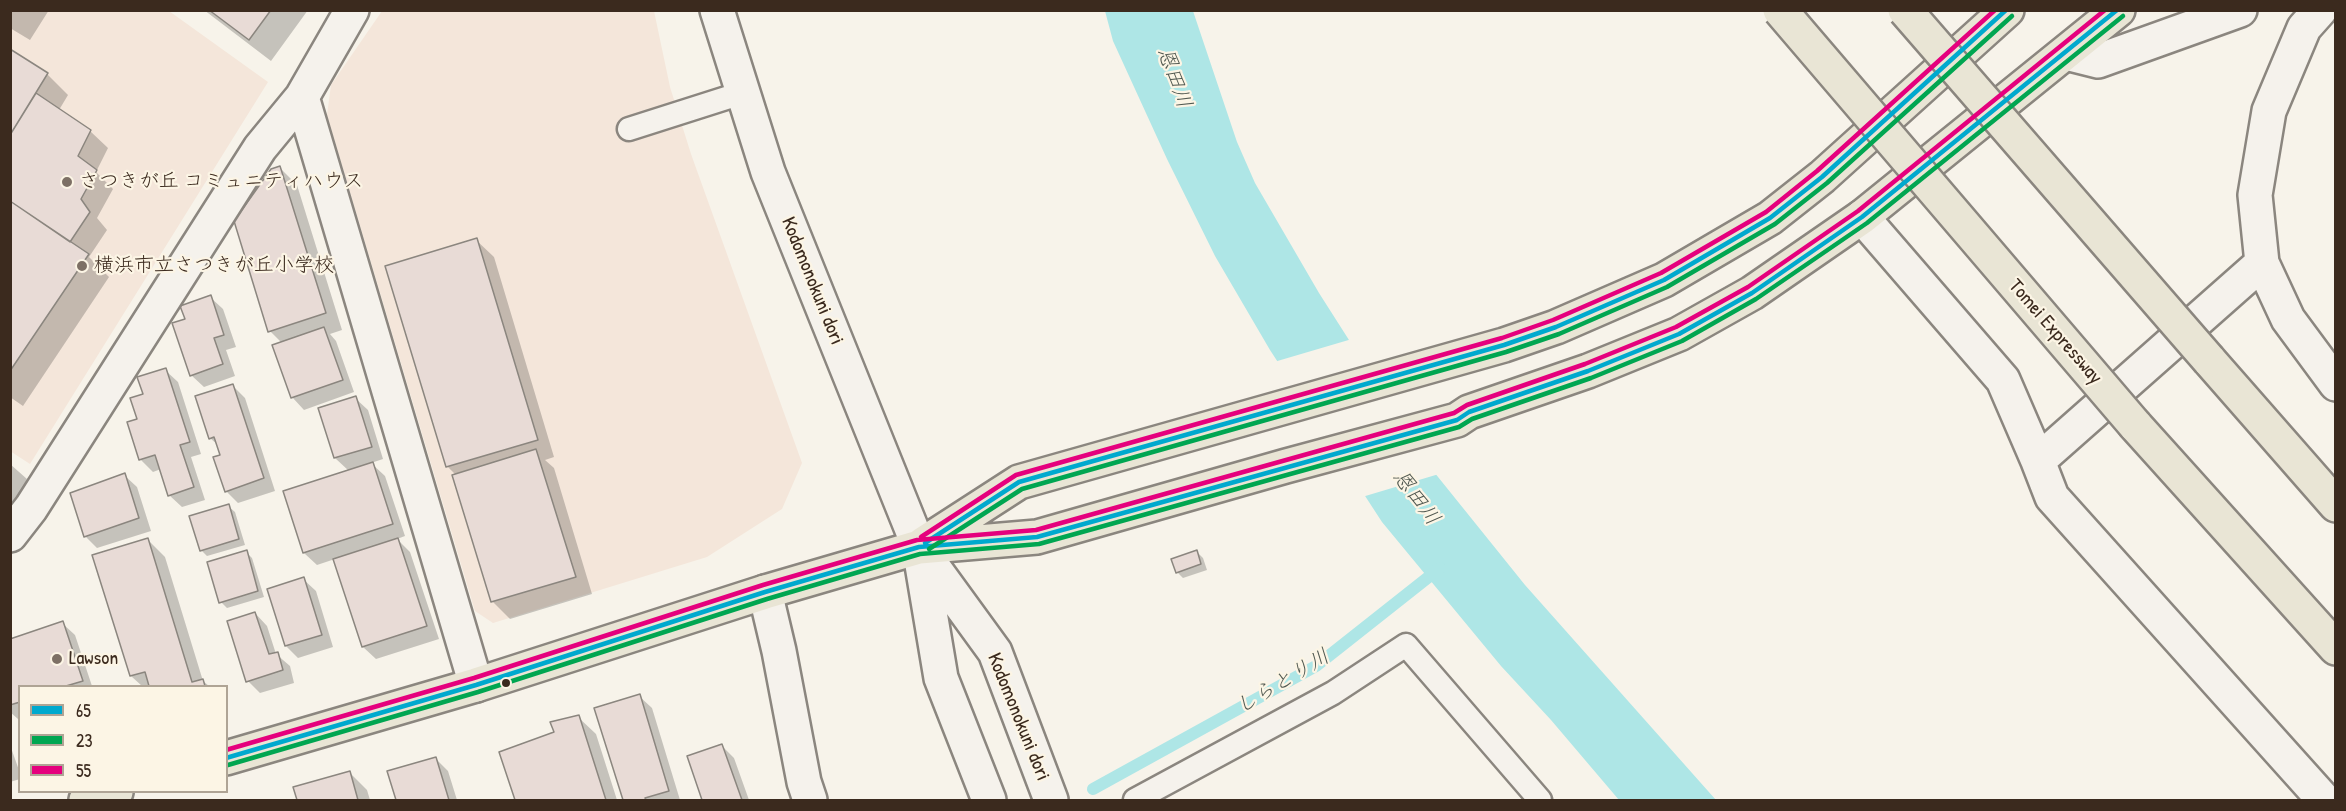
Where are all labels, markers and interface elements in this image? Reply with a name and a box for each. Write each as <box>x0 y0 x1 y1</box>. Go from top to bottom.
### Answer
water label: 恩田川 <box>1151 44 1197 112</box>
place label: さつきが丘 コミュニティハウス <box>79 170 364 194</box>
marker: さつきが丘 コミュニティハウス <box>60 175 74 189</box>
street label: Kodomonokuni dori <box>775 214 849 348</box>
place label: 横浜市立さつきが丘小学校 <box>94 254 334 278</box>
marker: 横浜市立さつきが丘小学校 <box>75 259 89 273</box>
street label: Tomei Expressway <box>2003 275 2107 389</box>
water label: 恩田川 <box>1387 465 1445 531</box>
water label: しらとり川 <box>1232 644 1334 720</box>
place label: Lawson <box>69 647 118 671</box>
street label: Kodomonokuni dori <box>981 650 1055 784</box>
marker: Lawson <box>50 652 64 666</box>
unlabelled marker <box>500 677 512 689</box>
legend <box>18 685 228 793</box>
text: 65 <box>76 698 91 723</box>
text: 23 <box>76 728 93 753</box>
text: 55 <box>76 758 91 783</box>

